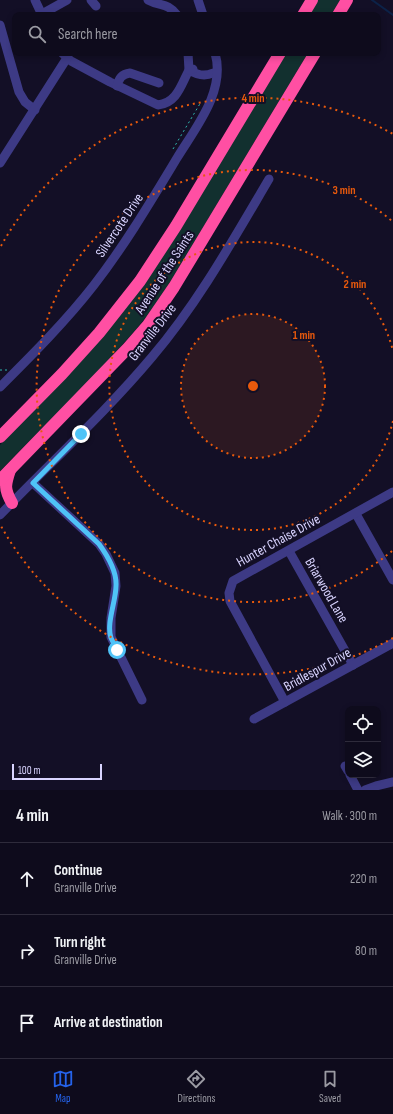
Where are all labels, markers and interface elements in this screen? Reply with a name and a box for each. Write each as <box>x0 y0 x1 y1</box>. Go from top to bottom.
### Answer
search box <box>12 12 381 56</box>
icon: search <box>26 23 48 45</box>
text: Search here <box>58 25 118 44</box>
text: 4 min <box>241 91 265 106</box>
text: 3 min <box>333 183 355 198</box>
street label: Silvercote Drive <box>92 190 147 261</box>
street label: Avenue of the Saints <box>131 227 198 318</box>
text: 2 min <box>344 277 366 292</box>
street label: Granville Drive <box>125 300 180 364</box>
text: 1 min <box>293 328 315 343</box>
centre of rings <box>246 379 260 393</box>
route end <box>72 425 90 443</box>
street label: Hunter Chaise Drive <box>233 510 323 570</box>
street label: Briarwood Lane <box>301 555 352 626</box>
route start <box>108 641 126 659</box>
street label: Bridlespur Drive <box>281 644 354 695</box>
map controls <box>345 706 381 778</box>
button: locate <box>345 706 381 742</box>
button: layers <box>345 742 381 778</box>
scale bar <box>12 762 102 781</box>
text: 100 m <box>18 764 40 777</box>
text: 4 min <box>16 806 49 826</box>
text: Walk · 300 m <box>322 808 377 824</box>
text: Continue <box>54 861 103 880</box>
icon: ahead <box>16 868 38 890</box>
text: 220 m <box>350 871 377 887</box>
text: Granville Drive <box>54 880 117 896</box>
text: Turn right <box>54 933 106 952</box>
icon: right <box>16 940 38 962</box>
text: 80 m <box>355 943 377 959</box>
text: Granville Drive <box>54 952 117 968</box>
icon: arrive <box>16 1012 38 1034</box>
text: Arrive at destination <box>54 1013 163 1032</box>
tab: Map <box>52 1068 74 1105</box>
tab: Directions <box>178 1068 215 1105</box>
tab: Saved <box>319 1068 341 1105</box>

